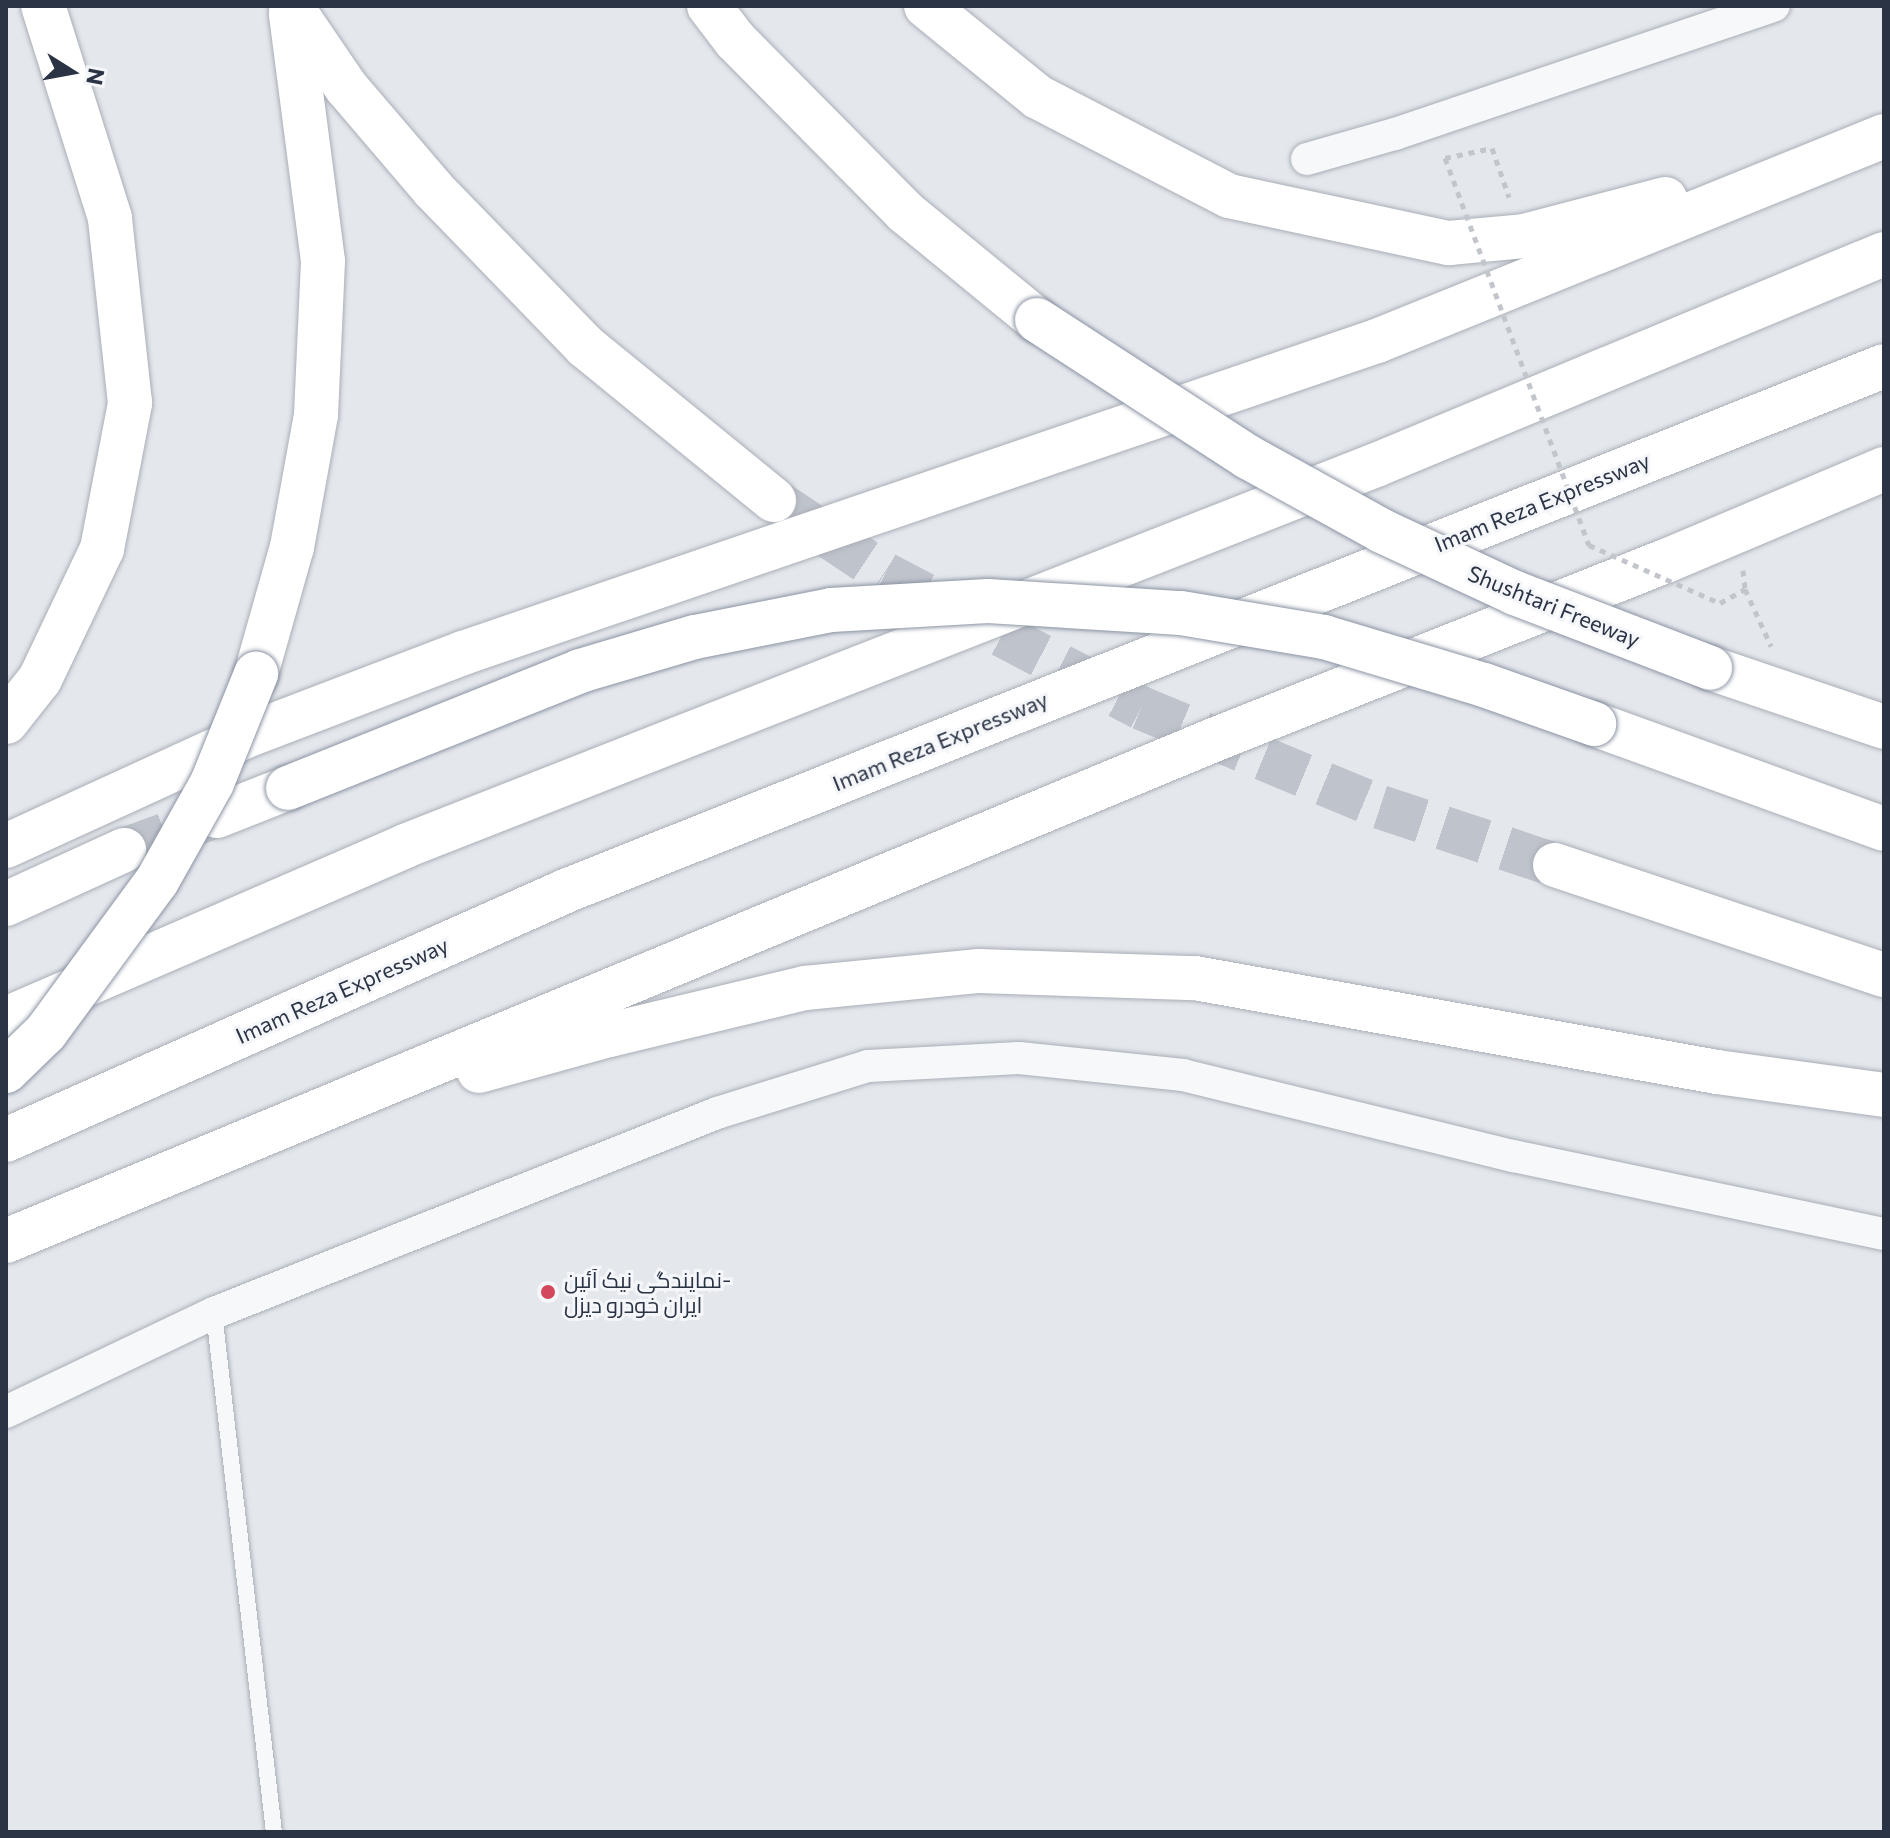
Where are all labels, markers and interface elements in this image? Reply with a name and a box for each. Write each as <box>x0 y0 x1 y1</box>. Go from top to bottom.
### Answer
north arrow <box>32 32 112 112</box>
text: N <box>81 66 111 87</box>
street label: Imam Reza Expressway <box>1430 447 1654 557</box>
street label: Shushtari Freeway <box>1464 559 1644 653</box>
street label: Imam Reza Expressway <box>828 686 1052 796</box>
street label: Imam Reza Expressway <box>232 931 452 1049</box>
place label: نمایندگی نیک آئین- ایران خودرو دیزل <box>564 1266 731 1318</box>
marker: نمایندگی نیک آئین- ایران خودرو دیزل <box>539 1283 557 1301</box>

